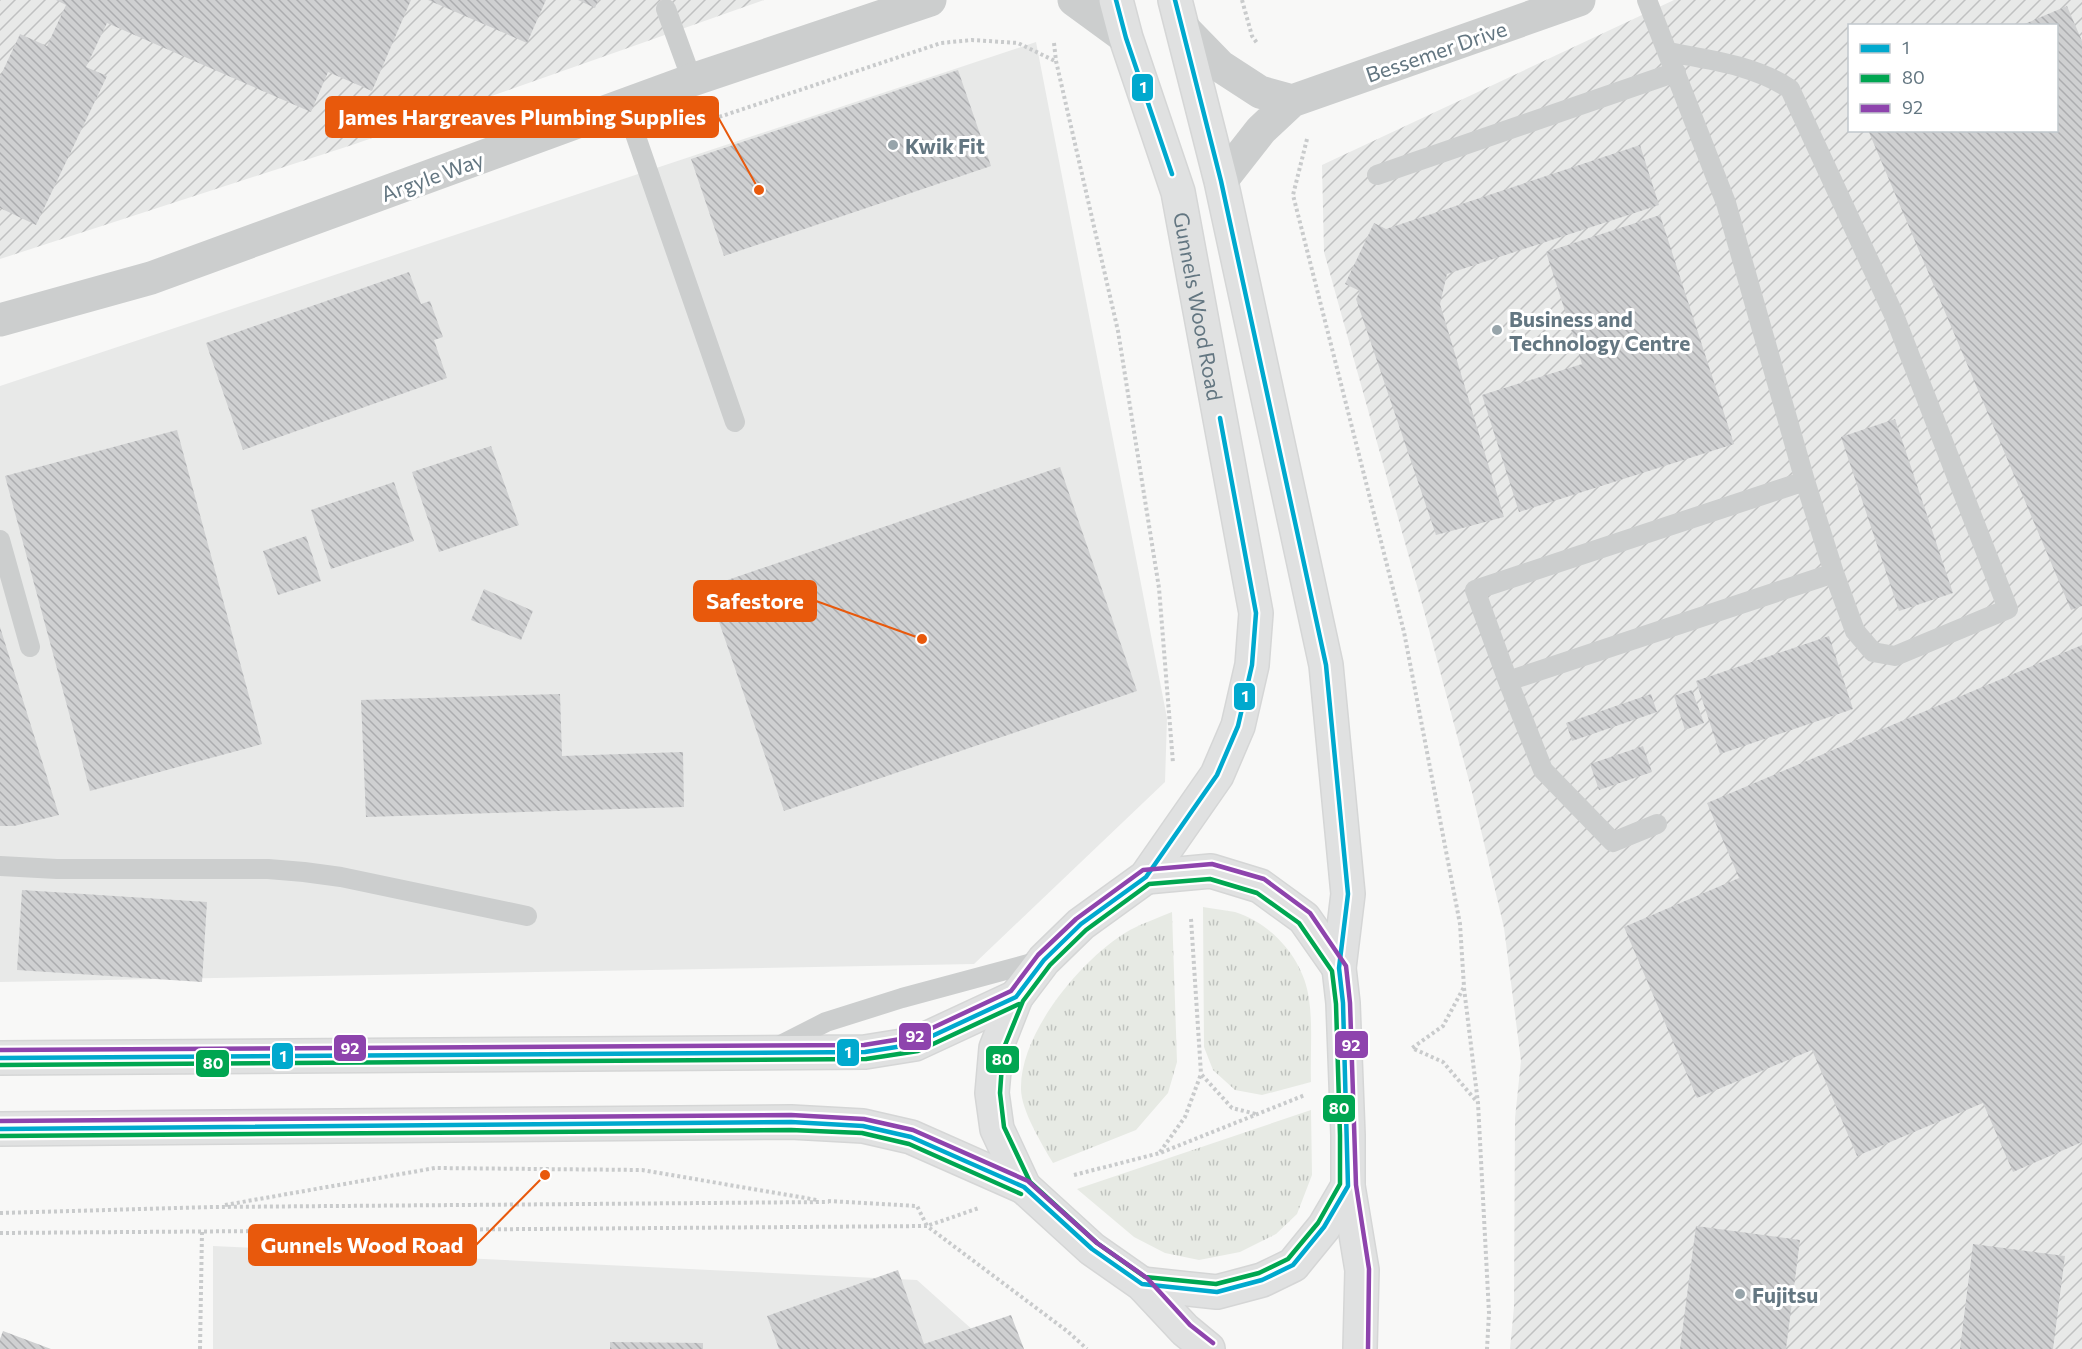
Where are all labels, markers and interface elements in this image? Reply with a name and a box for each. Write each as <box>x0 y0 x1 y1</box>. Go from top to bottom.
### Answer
street label: Bessemer Drive <box>1362 15 1510 87</box>
legend <box>1848 24 2058 132</box>
text: 1 <box>1902 36 1910 58</box>
text: 80 <box>1902 66 1925 88</box>
line badge: 1 <box>1131 73 1154 102</box>
text: 1 <box>1139 77 1147 96</box>
text: 92 <box>1902 96 1923 118</box>
callout: James Hargreaves Plumbing Supplies <box>326 97 718 137</box>
text: James Hargreaves Plumbing Supplies <box>338 103 706 130</box>
place label: Kwik Fit <box>905 133 985 158</box>
marker: Kwik Fit <box>886 138 900 152</box>
street label: Argyle Way <box>377 146 487 206</box>
street label: Gunnels Wood Road <box>1169 210 1229 403</box>
place label: Business and Technology Centre <box>1509 306 1690 355</box>
marker: Business and Technology Centre <box>1490 323 1504 337</box>
callout: Safestore <box>694 581 816 621</box>
text: Safestore <box>706 587 804 614</box>
line badge: 1 <box>1233 682 1256 711</box>
text: 1 <box>1241 686 1249 705</box>
line badge: 92 <box>898 1022 932 1051</box>
text: 92 <box>906 1026 924 1045</box>
line badge: 92 <box>1334 1030 1369 1059</box>
line badge: 92 <box>333 1034 367 1062</box>
text: 92 <box>1342 1035 1360 1054</box>
text: 92 <box>341 1038 359 1057</box>
line badge: 1 <box>836 1038 860 1067</box>
line badge: 1 <box>271 1042 294 1070</box>
text: 1 <box>844 1042 852 1061</box>
line badge: 80 <box>985 1045 1020 1074</box>
text: 1 <box>279 1046 287 1065</box>
line badge: 80 <box>195 1049 230 1078</box>
text: 80 <box>992 1049 1012 1068</box>
text: 80 <box>203 1053 223 1072</box>
line badge: 80 <box>1322 1094 1356 1123</box>
text: 80 <box>1329 1098 1349 1117</box>
callout: Gunnels Wood Road <box>249 1225 476 1265</box>
text: Gunnels Wood Road <box>261 1231 463 1258</box>
place label: Fujitsu <box>1752 1282 1818 1307</box>
marker: Fujitsu <box>1733 1287 1747 1301</box>

